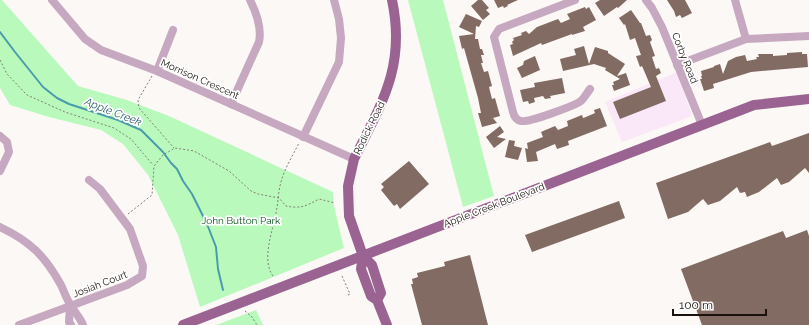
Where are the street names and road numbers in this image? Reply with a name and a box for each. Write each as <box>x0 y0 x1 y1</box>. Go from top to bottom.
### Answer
street label: Corby Road <box>670 31 700 85</box>
street label: Morrison Crescent <box>159 57 241 101</box>
street label: Rodick Road <box>351 100 387 156</box>
street label: Apple Creek Boulevard <box>442 181 546 229</box>
street label: Josiah Court <box>71 268 129 299</box>

